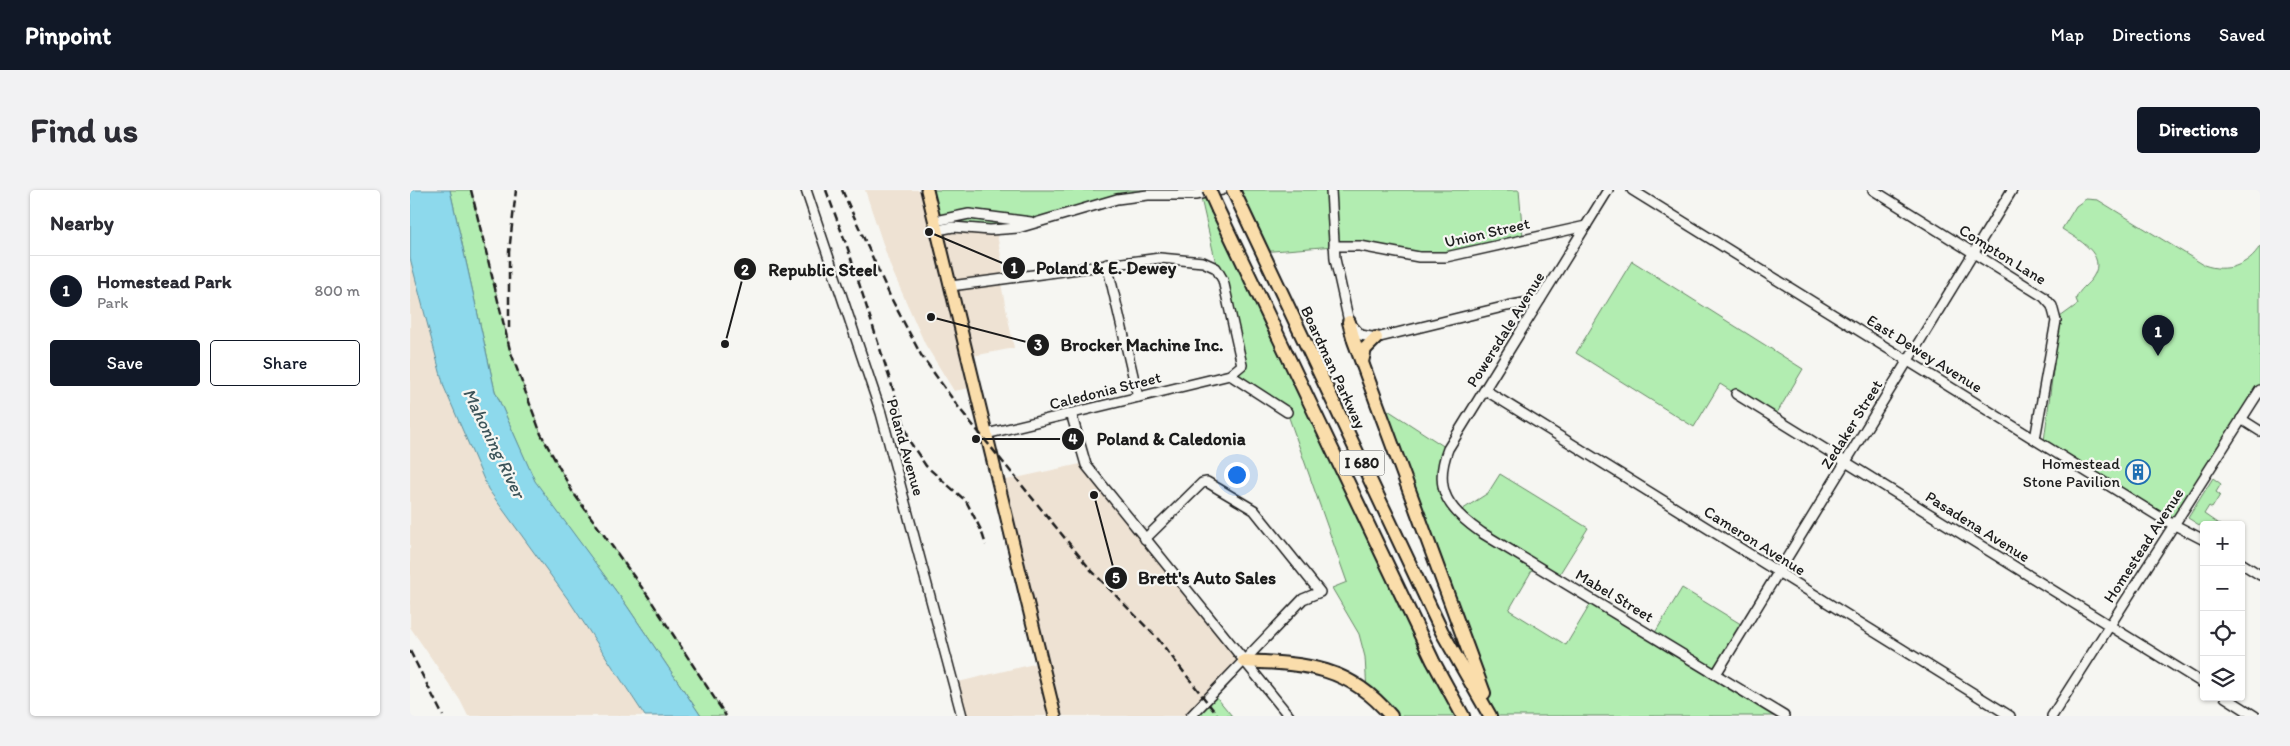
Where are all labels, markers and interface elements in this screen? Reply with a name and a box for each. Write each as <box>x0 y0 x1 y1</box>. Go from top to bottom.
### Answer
text: Pinpoint <box>25 21 111 50</box>
text: Map <box>2051 24 2084 46</box>
text: Directions <box>2112 24 2191 46</box>
text: Saved <box>2219 24 2265 46</box>
button: Directions <box>2137 107 2260 153</box>
text: Find us <box>30 109 138 151</box>
text: Nearby <box>50 210 114 235</box>
street label: Union Street <box>1443 213 1531 251</box>
street label: Compton Lane <box>1956 220 2050 289</box>
callout: Poland & E. Dewey <box>1001 251 1186 284</box>
callout: Republic Steel <box>733 253 887 286</box>
text: Poland & E. Dewey <box>1036 257 1177 279</box>
text: Republic Steel <box>768 259 879 281</box>
text: 1 <box>1011 259 1018 277</box>
text: 2 <box>741 261 749 279</box>
street label: Powersdale Avenue <box>1462 268 1549 390</box>
text: Homestead Park <box>97 270 231 293</box>
text: 1 <box>62 281 70 300</box>
text: 800 m <box>314 281 360 300</box>
text: Park <box>97 293 128 312</box>
street label: Boardman Parkway <box>1297 303 1371 432</box>
street label: East Dewey Avenue <box>1863 310 1986 397</box>
pin: 1 <box>2142 315 2174 356</box>
callout: Brocker Machine Inc. <box>1026 328 1234 361</box>
text: Brocker Machine Inc. <box>1060 334 1224 356</box>
text: 3 <box>1034 336 1042 354</box>
button: Save <box>50 340 200 386</box>
button: Share <box>210 340 360 386</box>
street label: Caledonia Street <box>1047 367 1163 414</box>
street label: Zedaker Street <box>1816 376 1886 472</box>
water label: Mahoning River <box>458 384 531 503</box>
street label: Poland Avenue <box>883 396 928 498</box>
callout: Poland & Caledonia <box>1061 422 1255 455</box>
text: Poland & Caledonia <box>1096 428 1246 450</box>
text: 4 <box>1068 430 1078 448</box>
road number: I 680 <box>1340 450 1384 476</box>
place label: Homestead Stone Pavilion <box>2023 454 2120 491</box>
building icon: Homestead Stone Pavilion <box>2125 459 2151 485</box>
your location <box>1224 462 1250 488</box>
street label: Homestead Avenue <box>2099 484 2188 606</box>
street label: Pasadena Avenue <box>1922 487 2033 566</box>
street label: Cameron Avenue <box>1700 501 1809 580</box>
map controls <box>2200 521 2245 701</box>
button: + <box>2200 521 2245 566</box>
callout: Brett's Auto Sales <box>1103 561 1286 594</box>
street label: Mabel Street <box>1572 565 1657 626</box>
button: − <box>2200 566 2245 611</box>
text: Brett's Auto Sales <box>1138 567 1276 589</box>
text: 5 <box>1112 569 1120 587</box>
button: locate <box>2200 611 2245 656</box>
button: layers <box>2200 656 2245 701</box>

